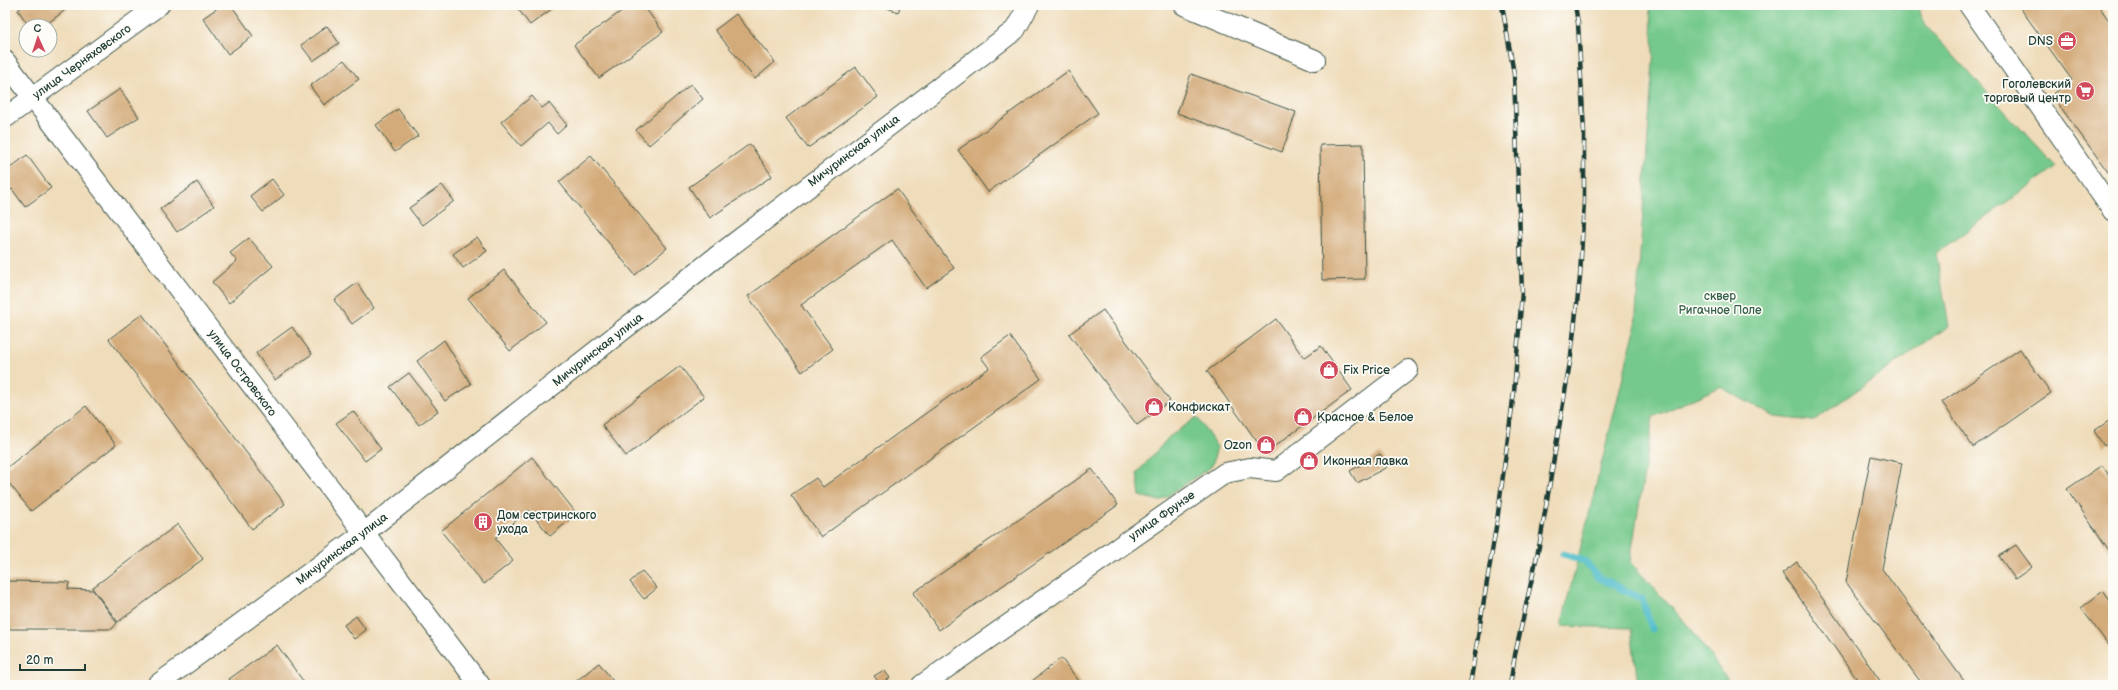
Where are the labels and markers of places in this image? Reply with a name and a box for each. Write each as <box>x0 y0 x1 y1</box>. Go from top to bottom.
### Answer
office icon: DNS <box>2056 30 2078 52</box>
place label: DNS <box>2028 34 2053 49</box>
place label: Гоголевский торговый центр <box>1984 77 2071 106</box>
supermarket icon: Гоголевский торговый центр <box>2074 80 2096 102</box>
shop icon: Fix Price <box>1318 359 1340 381</box>
place label: Fix Price <box>1343 363 1390 378</box>
shop icon: Конфискат <box>1143 396 1165 418</box>
place label: Конфискат <box>1168 400 1231 415</box>
shop icon: Красное & Белое <box>1292 406 1314 428</box>
place label: Красное & Белое <box>1317 410 1414 425</box>
shop icon: Ozon <box>1255 434 1277 456</box>
place label: Ozon <box>1224 438 1252 453</box>
shop icon: Иконная лавка <box>1298 450 1320 472</box>
place label: Иконная лавка <box>1323 454 1408 469</box>
place label: Дом сестринского ухода <box>497 508 596 537</box>
building icon: Дом сестринского ухода <box>472 511 494 533</box>

